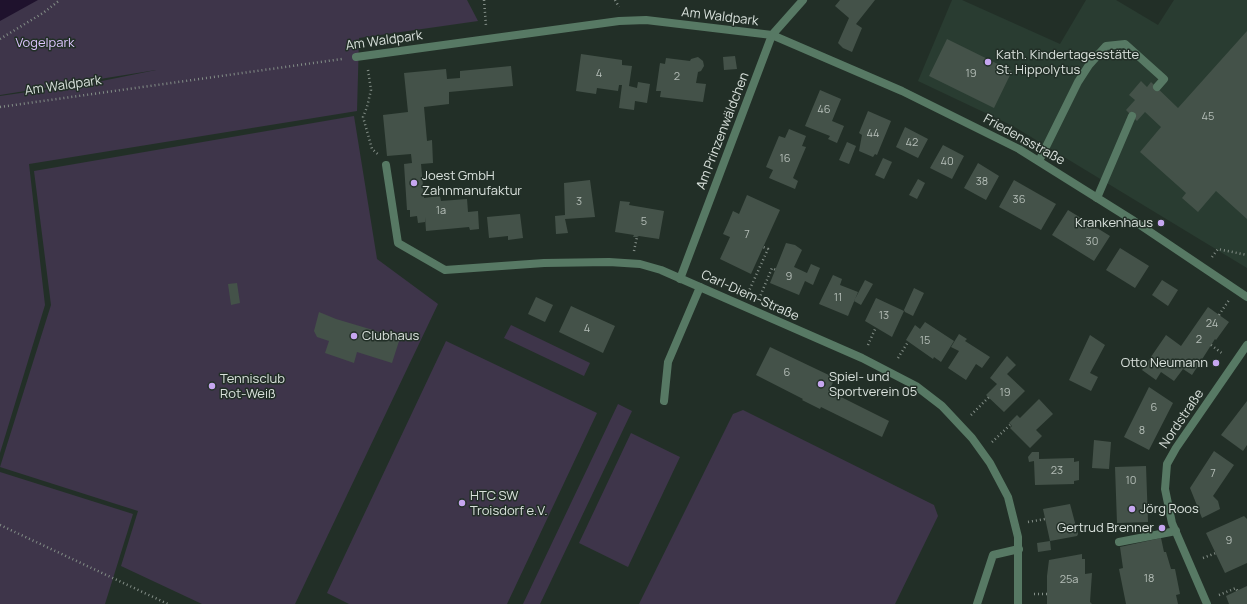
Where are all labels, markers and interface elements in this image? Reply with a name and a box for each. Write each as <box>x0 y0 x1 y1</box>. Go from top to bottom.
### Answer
street label: Am Waldpark <box>681 5 759 29</box>
street label: Am Waldpark <box>345 28 423 54</box>
park label: Vogelpark <box>15 35 75 51</box>
place label: Kath. Kindertagesstätte St. Hippolytus <box>996 47 1139 78</box>
marker: Kath. Kindertagesstätte St. Hippolytus <box>983 57 993 67</box>
house number: 4 <box>596 67 602 81</box>
house number: 19 <box>965 67 977 81</box>
house number: 2 <box>674 70 680 84</box>
street label: Am Prinzenwäldchen <box>693 70 753 192</box>
street label: Am Waldpark <box>24 73 102 99</box>
house number: 46 <box>817 103 831 117</box>
house number: 45 <box>1202 110 1214 124</box>
street label: Friedensstraße <box>981 111 1067 169</box>
house number: 44 <box>866 127 880 141</box>
house number: 42 <box>906 136 918 150</box>
house number: 16 <box>779 152 791 166</box>
house number: 40 <box>940 155 954 169</box>
place label: Joest GmbH Zahnmanufaktur <box>422 168 522 199</box>
house number: 38 <box>976 175 988 189</box>
marker: Joest GmbH Zahnmanufaktur <box>409 178 419 188</box>
house number: 36 <box>1013 193 1025 207</box>
house number: 3 <box>576 195 582 209</box>
house number: 1a <box>436 204 446 218</box>
house number: 5 <box>641 215 647 229</box>
place label: Krankenhaus <box>1075 215 1153 231</box>
marker: Krankenhaus <box>1156 218 1166 228</box>
house number: 7 <box>744 228 750 242</box>
house number: 30 <box>1086 235 1098 249</box>
street label: Carl-Diem-Straße <box>699 267 801 325</box>
house number: 9 <box>786 270 792 284</box>
house number: 11 <box>834 291 842 305</box>
house number: 13 <box>879 309 889 323</box>
house number: 24 <box>1206 317 1218 331</box>
house number: 4 <box>584 322 590 336</box>
place label: Clubhaus <box>362 328 419 344</box>
marker: Clubhaus <box>349 331 359 341</box>
house number: 2 <box>1196 333 1202 347</box>
house number: 15 <box>920 334 930 348</box>
place label: Otto Neumann <box>1121 355 1208 371</box>
marker: Otto Neumann <box>1211 358 1221 368</box>
house number: 6 <box>784 366 790 380</box>
place label: Spiel- und Sportverein 05 <box>829 369 917 400</box>
place label: Tennisclub Rot-Weiß <box>220 371 285 402</box>
marker: Spiel- und Sportverein 05 <box>816 379 826 389</box>
marker: Tennisclub Rot-Weiß <box>207 381 217 391</box>
house number: 19 <box>999 386 1011 400</box>
street label: Nordstraße <box>1157 386 1207 452</box>
house number: 6 <box>1151 401 1157 415</box>
house number: 8 <box>1139 424 1145 438</box>
house number: 23 <box>1051 464 1063 478</box>
house number: 7 <box>1210 467 1216 481</box>
house number: 10 <box>1126 474 1136 488</box>
place label: HTC SW Troisdorf e.V. <box>470 488 547 519</box>
marker: HTC SW Troisdorf e.V. <box>457 498 467 508</box>
place label: Jörg Roos <box>1140 501 1199 517</box>
marker: Jörg Roos <box>1127 504 1137 514</box>
place label: Gertrud Brenner <box>1057 520 1154 536</box>
marker: Gertrud Brenner <box>1157 523 1167 533</box>
house number: 9 <box>1226 534 1232 548</box>
house number: 18 <box>1144 572 1154 586</box>
house number: 25a <box>1060 573 1078 587</box>

